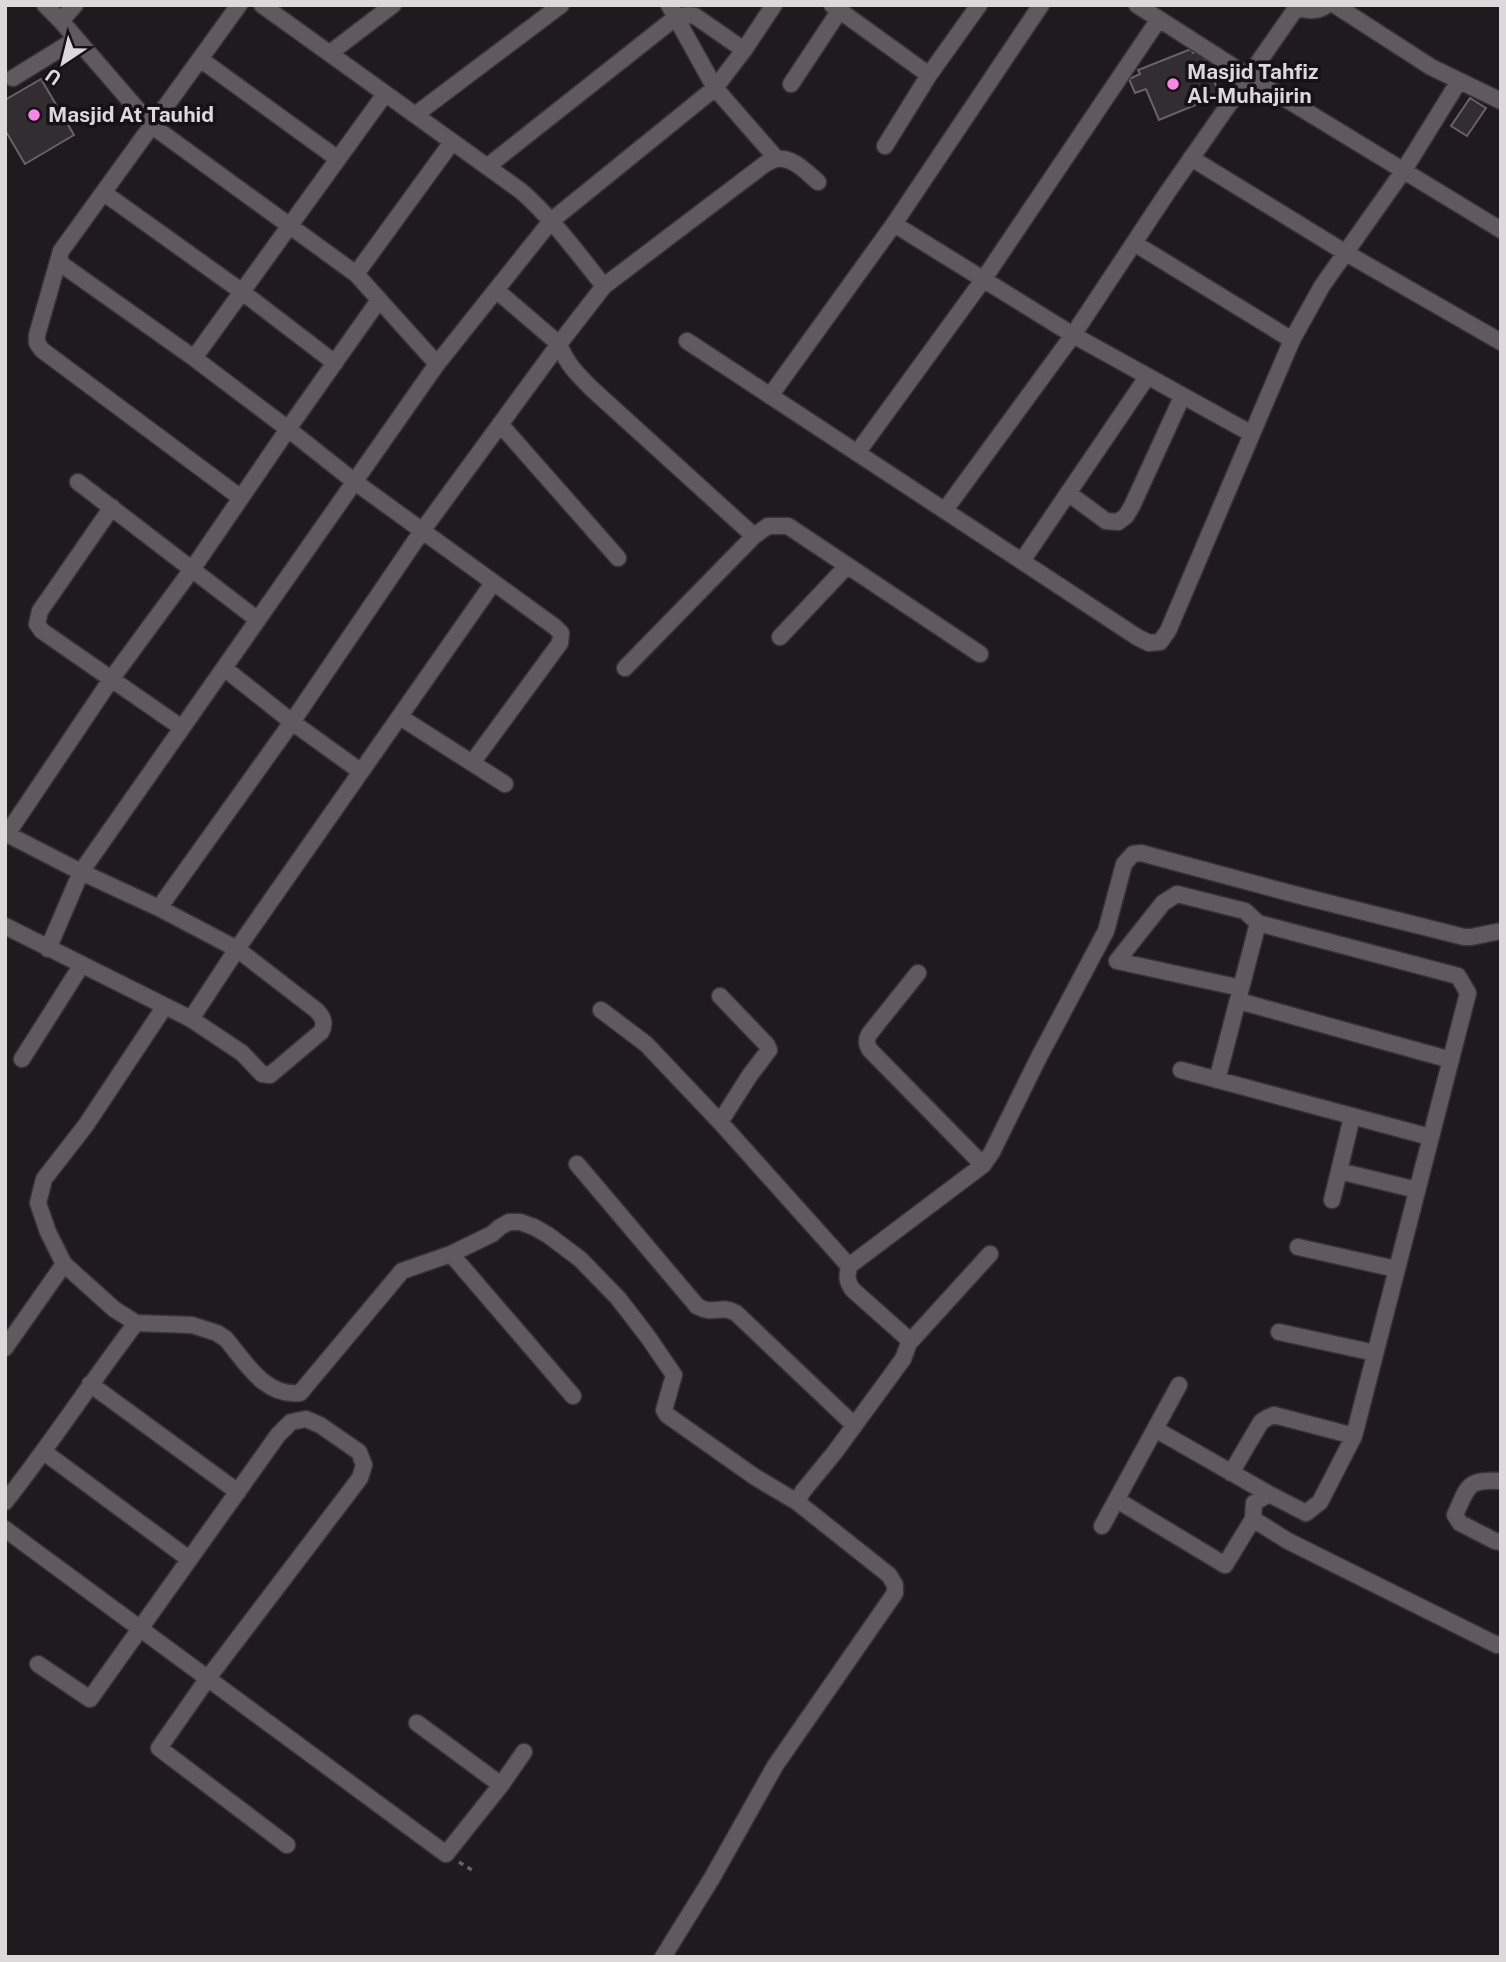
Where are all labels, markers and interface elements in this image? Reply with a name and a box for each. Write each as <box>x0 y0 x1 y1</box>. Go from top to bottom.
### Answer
north arrow <box>28 28 98 98</box>
place label: Masjid Tahfiz Al-Muhajirin <box>1187 59 1318 108</box>
text: U <box>41 64 65 90</box>
marker: Masjid Tahfiz Al-Muhajirin <box>1165 76 1181 92</box>
place label: Masjid At Tauhid <box>48 102 214 127</box>
marker: Masjid At Tauhid <box>26 107 42 123</box>

